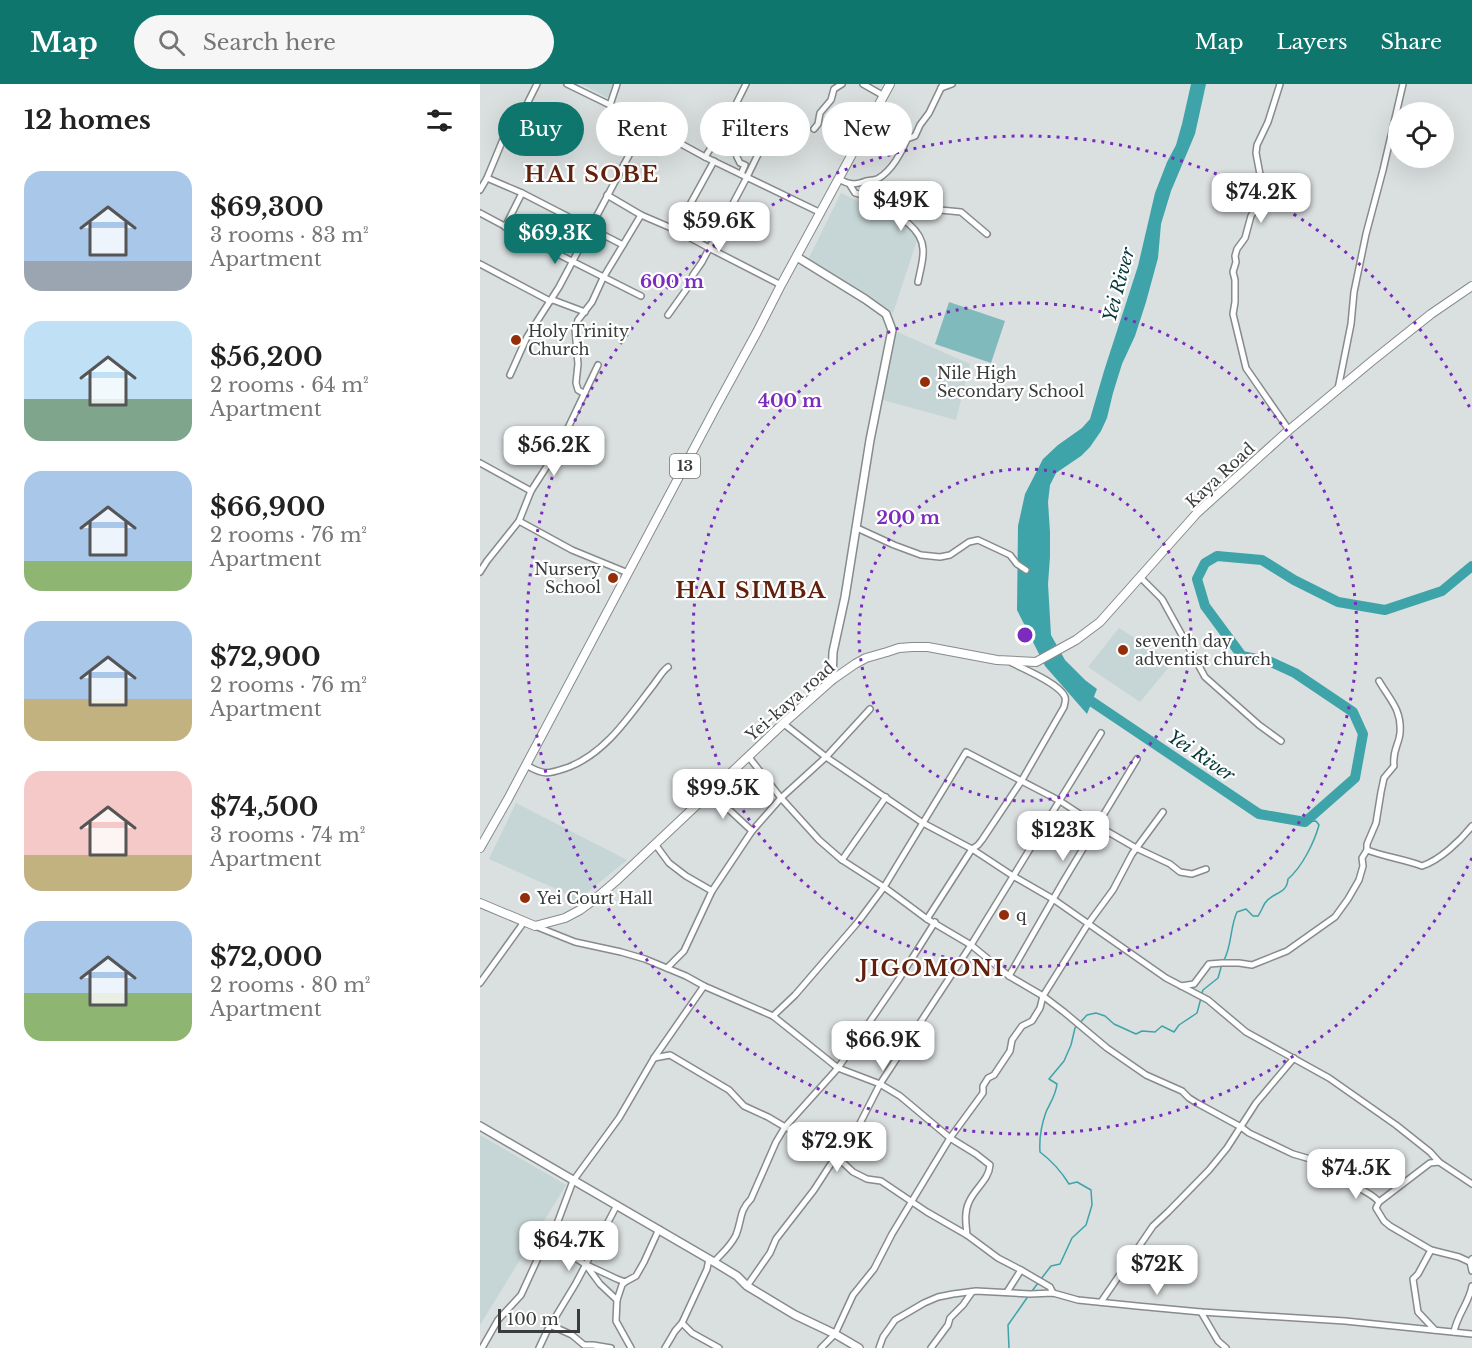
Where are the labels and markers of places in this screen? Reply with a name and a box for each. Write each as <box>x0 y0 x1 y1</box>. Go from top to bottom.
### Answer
pin: $74.2K <box>1212 173 1310 224</box>
pin: $49K <box>865 181 937 232</box>
pin: $59.6K <box>670 202 768 253</box>
pin: $69.3K <box>506 214 604 265</box>
place label: Holy Trinity Church <box>528 321 630 359</box>
marker: Holy Trinity Church <box>509 333 523 347</box>
place label: Nile High Secondary School <box>937 363 1084 401</box>
marker: Nile High Secondary School <box>918 375 932 389</box>
pin: $56.2K <box>505 426 603 477</box>
place label: Nursery School <box>534 559 602 597</box>
marker: Nursery School <box>606 571 620 585</box>
centre of rings <box>1015 625 1035 645</box>
place label: seventh day adventist church <box>1135 631 1271 669</box>
marker: seventh day adventist church <box>1116 643 1130 657</box>
pin: $99.5K <box>674 769 772 820</box>
pin: $123K <box>1021 811 1105 862</box>
place label: Yei Court Hall <box>536 888 653 908</box>
marker: Yei Court Hall <box>518 891 532 905</box>
place label: q <box>1016 905 1027 925</box>
marker: q <box>997 908 1011 922</box>
pin: $66.9K <box>834 1021 932 1072</box>
pin: $72.9K <box>788 1122 886 1173</box>
pin: $74.5K <box>1307 1149 1405 1200</box>
pin: $64.7K <box>520 1221 618 1272</box>
pin: $72K <box>1121 1245 1193 1296</box>

